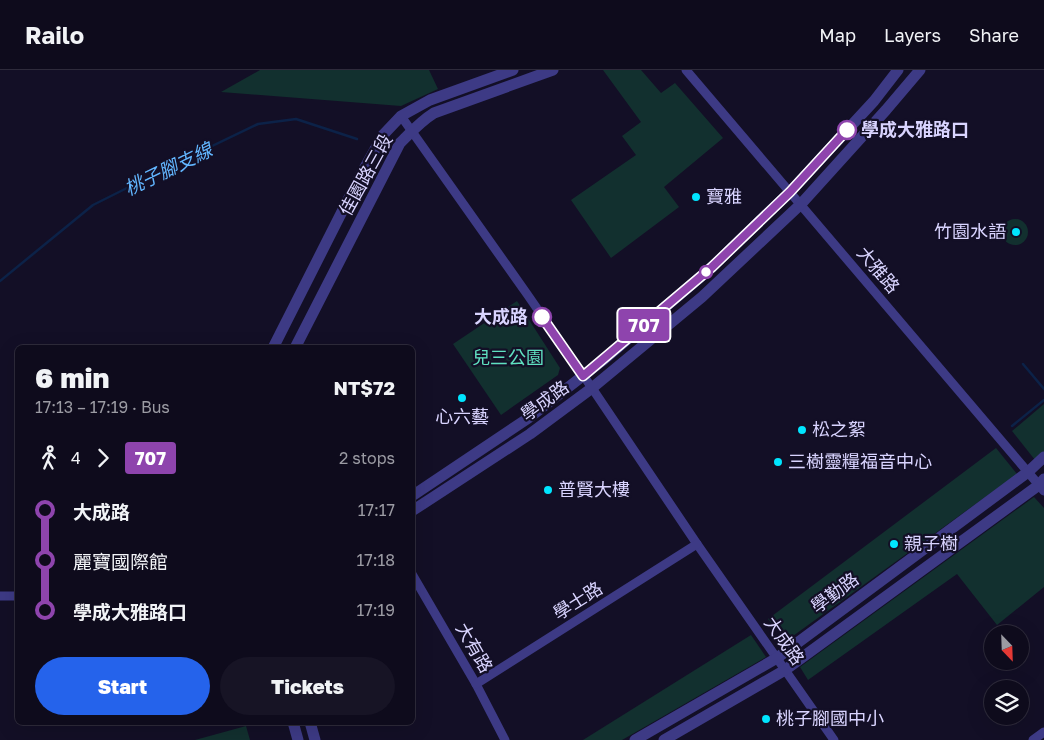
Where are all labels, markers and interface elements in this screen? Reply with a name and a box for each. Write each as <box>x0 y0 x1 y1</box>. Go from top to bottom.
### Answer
text: Railo <box>25 20 84 49</box>
text: Map <box>819 24 856 46</box>
text: Layers <box>884 24 941 46</box>
text: Share <box>969 24 1019 46</box>
place label: 學成大雅路口 <box>861 118 969 140</box>
marker: 學成大雅路口 <box>837 120 857 140</box>
street label: 佳園路三段 <box>334 130 397 219</box>
water label: 桃子腳支線 <box>120 137 217 200</box>
place label: 寶雅 <box>706 185 742 207</box>
marker: 寶雅 <box>690 191 702 203</box>
place label: 竹園水語 <box>934 220 1006 242</box>
marker: 竹園水語 <box>1010 226 1022 238</box>
street label: 大雅路 <box>853 242 905 297</box>
unlabelled marker <box>699 265 713 279</box>
place label: 大成路 <box>474 305 528 327</box>
marker: 大成路 <box>532 307 552 327</box>
line badge: 707 <box>615 309 673 341</box>
text: 707 <box>628 314 660 336</box>
park label: 兒三公園 <box>472 346 544 368</box>
text: 6 min <box>35 361 110 394</box>
street label: 學成路 <box>516 375 573 425</box>
text: NT$72 <box>334 376 395 399</box>
marker: 心六藝 <box>456 392 468 404</box>
text: 17:13 – 17:19 · Bus <box>35 397 170 417</box>
place label: 心六藝 <box>435 405 489 427</box>
place label: 松之絮 <box>812 418 866 440</box>
marker: 松之絮 <box>796 424 808 436</box>
icon: walk <box>35 444 63 472</box>
icon: forward <box>89 444 117 472</box>
text: 707 <box>135 447 166 469</box>
text: 4 <box>71 448 81 468</box>
text: 2 stops <box>339 448 395 468</box>
place label: 三樹靈糧福音中心 <box>788 450 932 472</box>
marker: 三樹靈糧福音中心 <box>772 456 784 468</box>
place label: 普賢大樓 <box>558 478 630 500</box>
marker: 普賢大樓 <box>542 484 554 496</box>
text: 大成路 <box>73 500 130 523</box>
text: 17:17 <box>358 500 395 520</box>
place label: 親子樹 <box>904 532 958 554</box>
marker: 親子樹 <box>888 538 900 550</box>
text: 麗寶國際館 <box>73 550 168 573</box>
text: 17:18 <box>356 550 395 570</box>
street label: 學勤路 <box>806 567 863 617</box>
street label: 學士路 <box>549 577 606 624</box>
text: 學成大雅路口 <box>73 600 187 623</box>
text: 17:19 <box>357 600 395 620</box>
street label: 大成路 <box>760 612 809 669</box>
street label: 大有路 <box>452 619 498 676</box>
north arrow <box>984 625 1029 670</box>
map controls <box>984 625 1029 725</box>
button: Start <box>35 657 210 715</box>
button: Tickets <box>220 657 395 715</box>
button: layers <box>984 680 1029 725</box>
place label: 桃子腳國中小 <box>776 707 884 729</box>
marker: 桃子腳國中小 <box>760 713 772 725</box>

